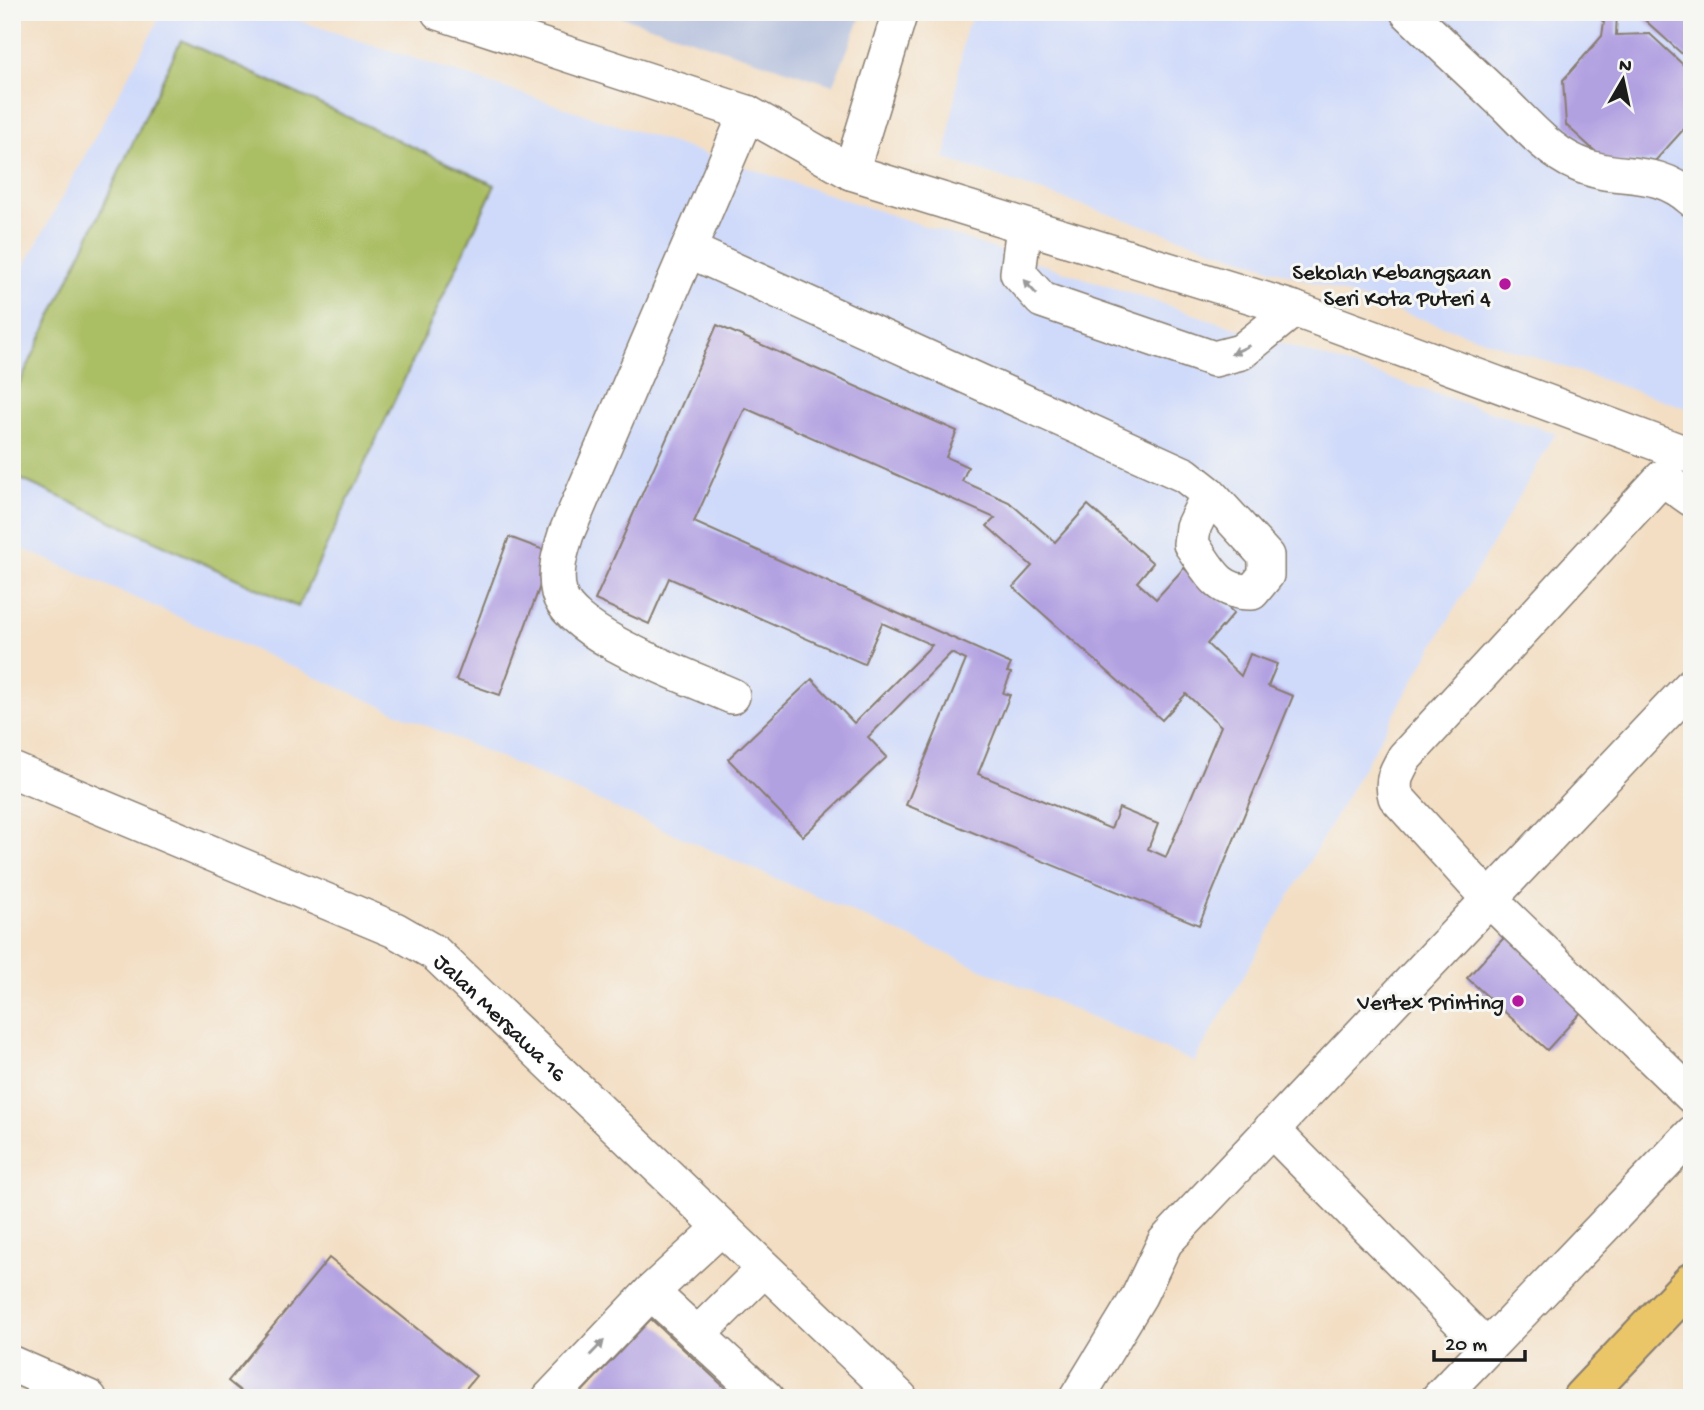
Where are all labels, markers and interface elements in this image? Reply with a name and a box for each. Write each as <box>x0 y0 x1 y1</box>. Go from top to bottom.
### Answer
north arrow <box>1588 46 1658 116</box>
text: N <box>1617 54 1633 79</box>
place label: Sekolah Kebangsaan Seri Kota Puteri 4 <box>1292 261 1491 314</box>
marker: Sekolah Kebangsaan Seri Kota Puteri 4 <box>1497 276 1513 292</box>
one-way arrow <box>1022 278 1038 296</box>
one-way arrow <box>1230 344 1250 356</box>
street label: Jalan Mersawa 16 <box>427 949 571 1089</box>
place label: Vertex Printing <box>1356 991 1504 1018</box>
marker: Vertex Printing <box>1510 993 1526 1009</box>
scale bar <box>1434 1319 1526 1363</box>
text: 20 m <box>1445 1334 1487 1359</box>
one-way arrow <box>589 1340 606 1357</box>

